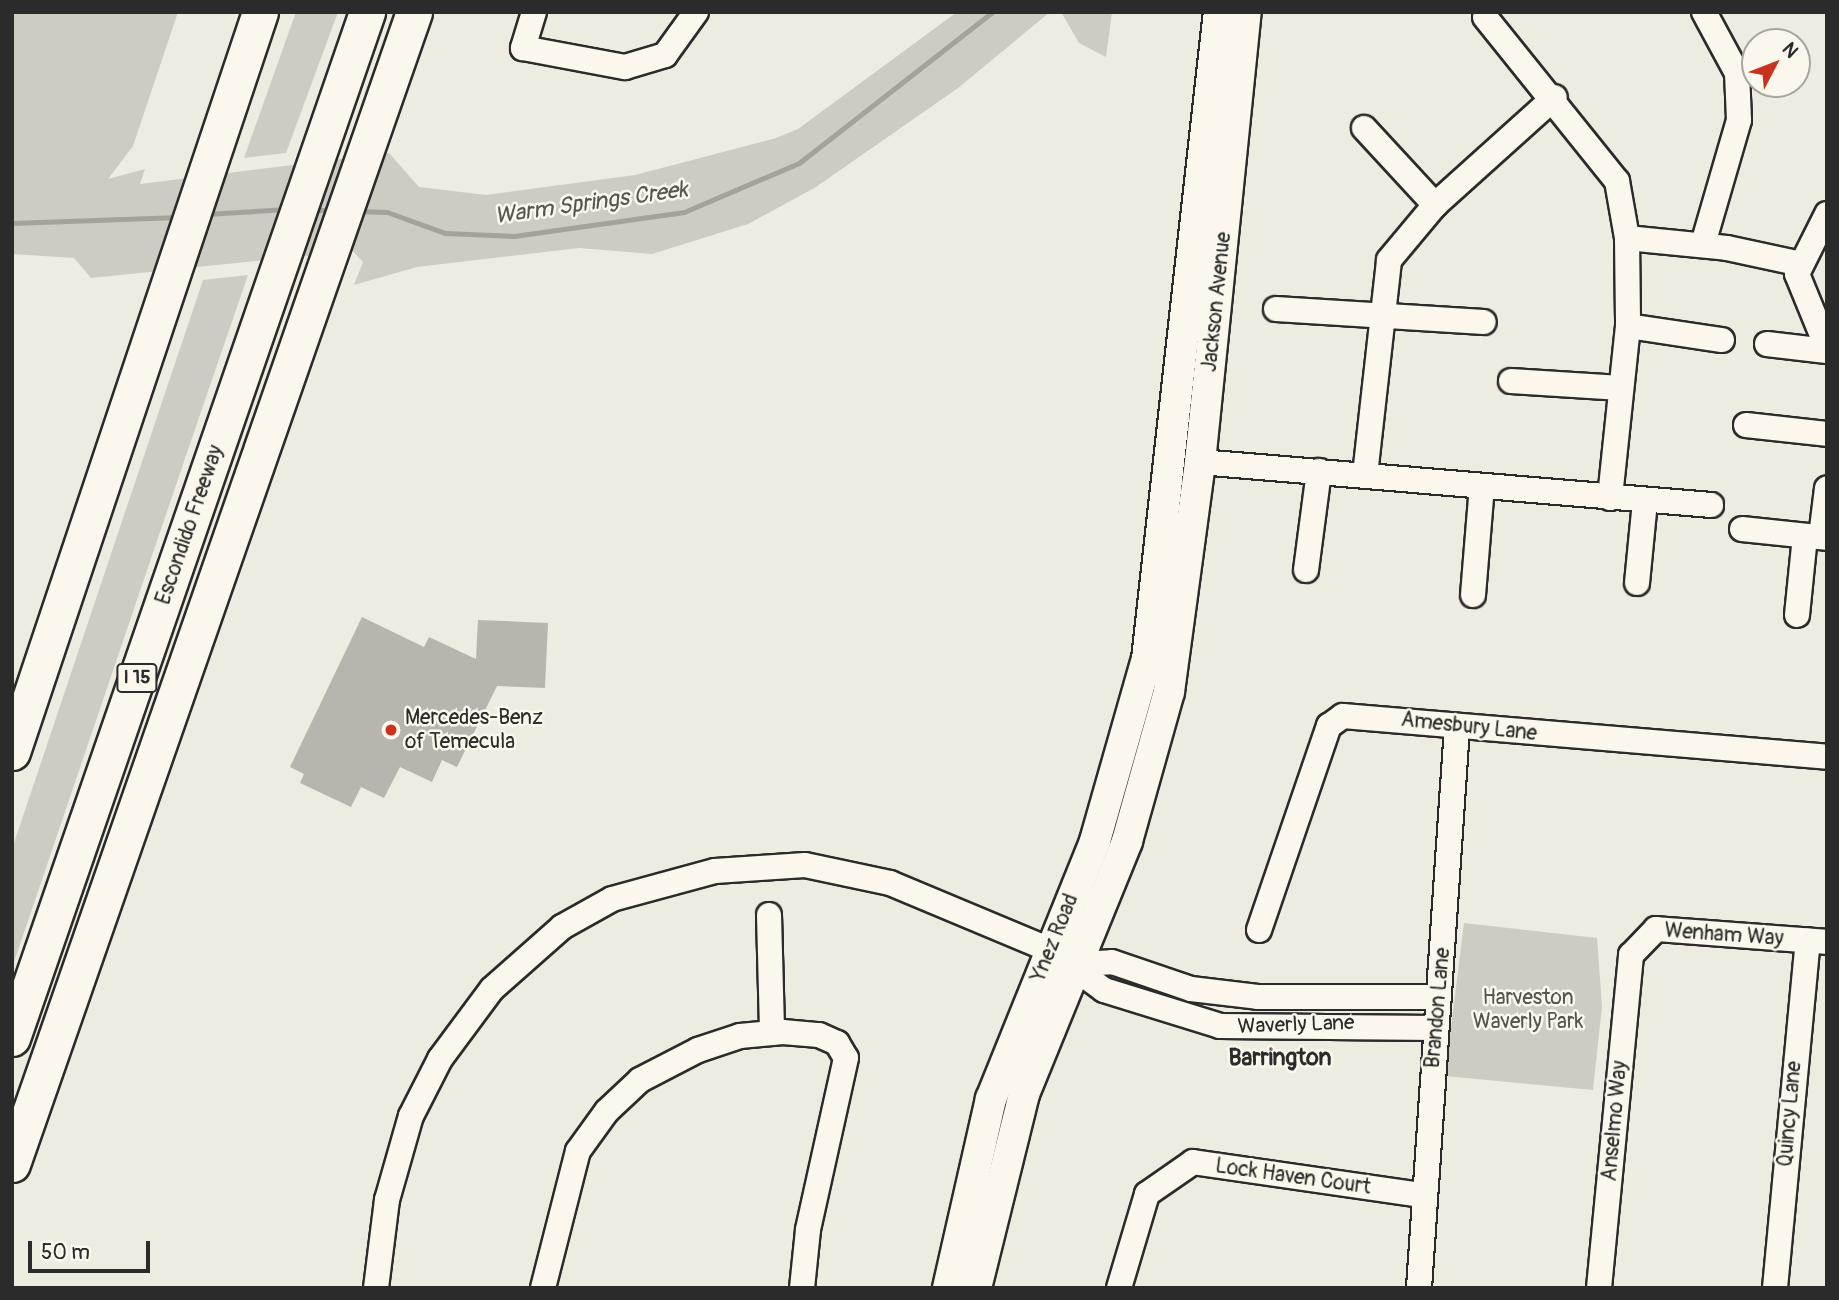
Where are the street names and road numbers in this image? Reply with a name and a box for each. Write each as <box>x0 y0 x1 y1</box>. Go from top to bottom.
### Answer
street label: Jackson Avenue <box>1197 231 1237 373</box>
street label: Escondido Freeway <box>151 442 229 608</box>
road number: I 15 <box>116 663 158 694</box>
street label: Amesbury Lane <box>1400 707 1538 747</box>
street label: Ynez Road <box>1026 890 1084 986</box>
street label: Wenham Way <box>1664 918 1784 952</box>
street label: Brandon Lane <box>1420 947 1456 1069</box>
street label: Waverly Lane <box>1237 1010 1355 1040</box>
street label: Anselmo Way <box>1597 1060 1633 1182</box>
street label: Quincy Lane <box>1773 1060 1807 1168</box>
street label: Lock Haven Court <box>1214 1154 1372 1200</box>

